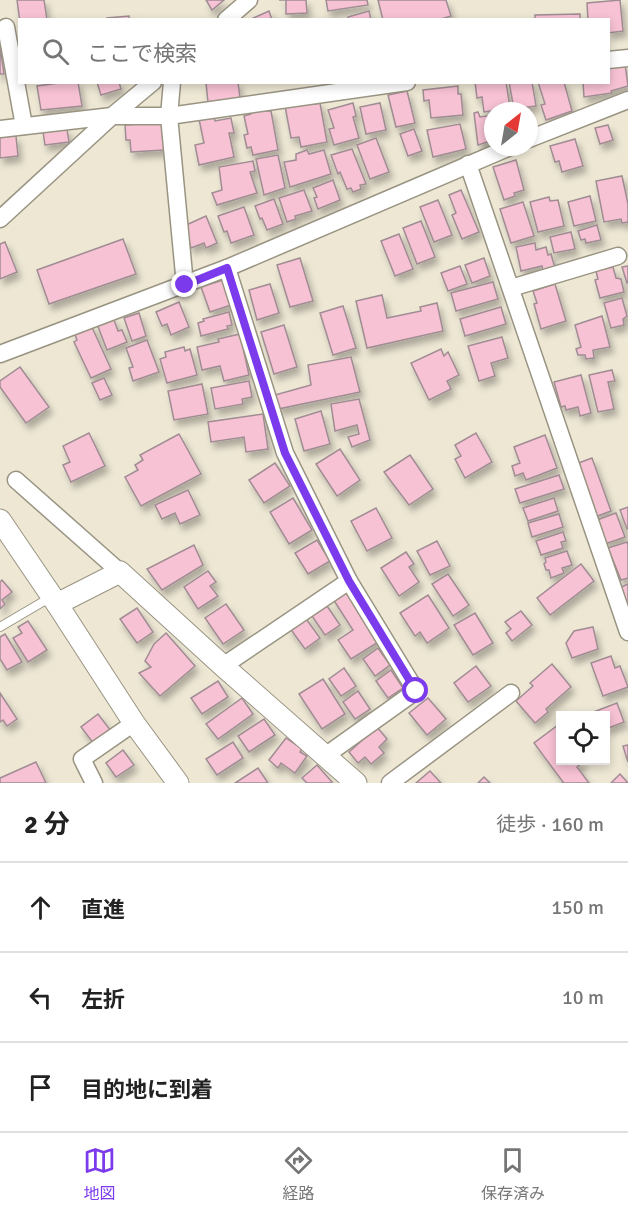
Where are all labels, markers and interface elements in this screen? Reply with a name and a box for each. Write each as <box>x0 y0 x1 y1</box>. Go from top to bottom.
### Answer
search box <box>18 18 610 84</box>
icon: search <box>39 35 72 68</box>
text: ここで検索 <box>87 40 197 67</box>
north arrow <box>484 102 538 156</box>
route end <box>171 271 197 297</box>
route start <box>402 677 428 703</box>
map controls <box>556 711 610 765</box>
button: locate <box>556 711 610 765</box>
text: 2 分 <box>24 809 70 841</box>
text: 徒歩 · 160 m <box>496 812 604 837</box>
icon: ahead <box>24 891 57 924</box>
text: 150 m <box>551 895 604 920</box>
text: 直進 <box>81 896 125 923</box>
icon: left <box>24 981 57 1014</box>
text: 10 m <box>562 985 604 1010</box>
text: 左折 <box>81 986 125 1013</box>
icon: arrive <box>24 1071 57 1104</box>
text: 目的地に到着 <box>81 1076 213 1103</box>
tab: 地図 <box>83 1144 116 1204</box>
tab: 経路 <box>282 1144 315 1204</box>
tab: 保存済み <box>481 1144 545 1204</box>

